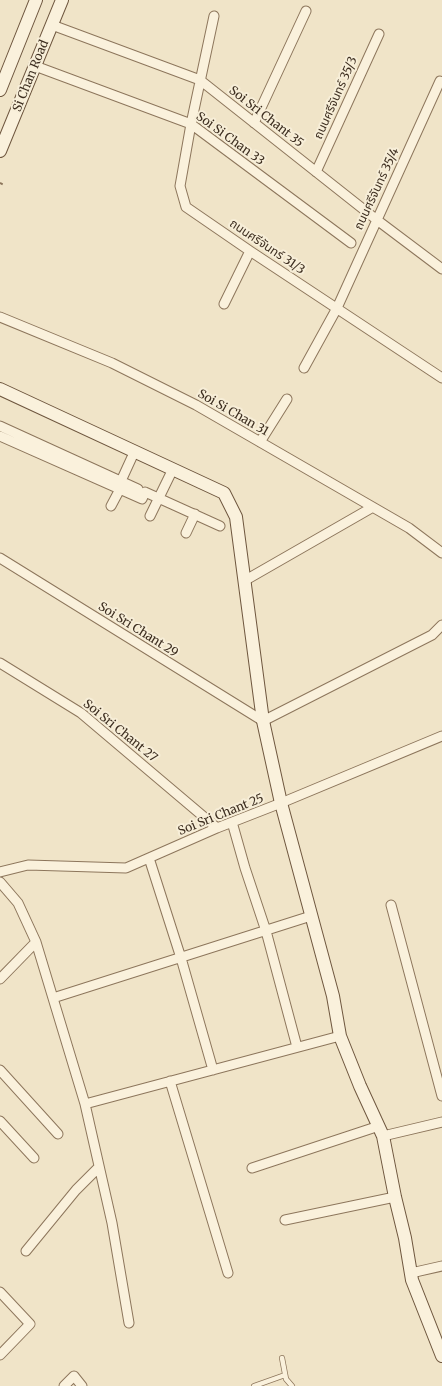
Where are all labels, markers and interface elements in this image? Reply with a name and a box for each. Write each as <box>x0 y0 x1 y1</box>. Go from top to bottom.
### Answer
street label: Si Chan Road <box>10 38 52 114</box>
street label: ถนนศรีจันทร์ 35/3 <box>311 54 361 142</box>
street label: Soi Sri Chant 35 <box>226 83 306 151</box>
street label: Soi Si Chan 33 <box>193 109 267 169</box>
street label: ถนนศรีจันทร์ 35/4 <box>352 146 402 232</box>
street label: ถนนศรีจันทร์ 31/3 <box>227 216 307 278</box>
street label: Soi Si Chan 31 <box>195 387 271 439</box>
street label: Soi Sri Chant 29 <box>95 600 181 660</box>
street label: Soi Sri Chant 27 <box>80 697 160 765</box>
street label: Soi Sri Chant 25 <box>176 791 266 839</box>

